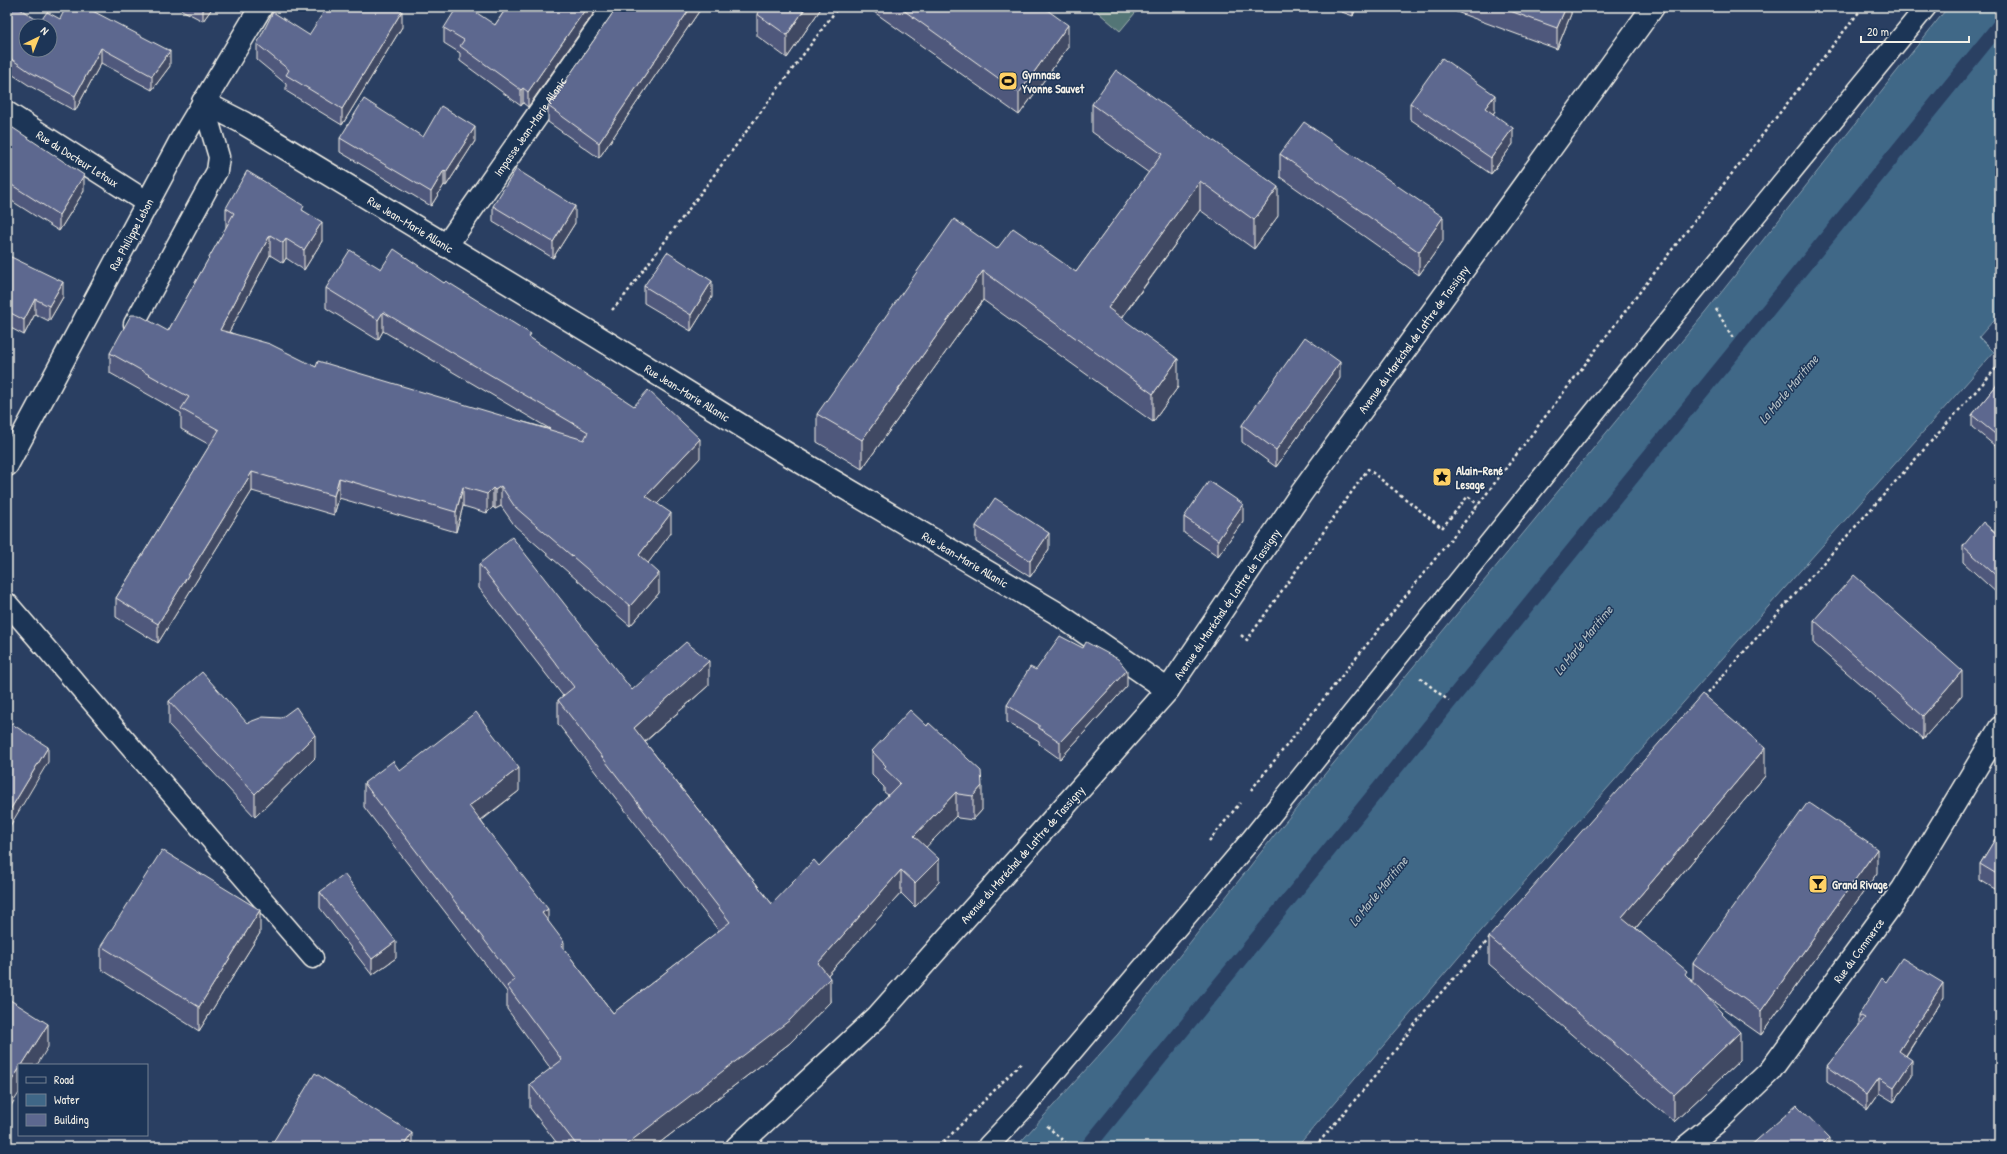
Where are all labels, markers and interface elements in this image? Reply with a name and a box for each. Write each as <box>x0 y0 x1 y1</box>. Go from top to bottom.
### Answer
north arrow <box>18 18 58 58</box>
scale bar <box>1861 18 1969 44</box>
text: 20 m <box>1867 23 1889 40</box>
text: N <box>38 24 52 38</box>
place label: Gymnase Yvonne Sauvet <box>1021 66 1085 97</box>
sports icon: Gymnase Yvonne Sauvet <box>997 70 1019 92</box>
street label: Impasse Jean-Marie Allanic <box>489 73 570 179</box>
street label: Rue du Docteur Letoux <box>33 126 122 191</box>
street label: Rue Jean-Marie Allanic <box>365 191 457 257</box>
street label: Rue Philippe Lebon <box>104 195 157 273</box>
street label: Avenue du Maréchal de Lattre de Tassigny <box>1353 261 1472 417</box>
water label: La Marle Maritime <box>1754 350 1823 427</box>
street label: Rue Jean-Marie Allanic <box>642 360 734 425</box>
place label: Alain-René Lesage <box>1456 462 1503 494</box>
place icon: Alain-René Lesage <box>1431 466 1453 488</box>
street label: Avenue du Maréchal de Lattre de Tassigny <box>1169 525 1284 683</box>
street label: Rue Jean-Marie Allanic <box>919 527 1012 591</box>
water label: La Marle Maritime <box>1549 601 1617 679</box>
street label: Avenue du Maréchal de Lattre de Tassigny <box>956 782 1088 927</box>
water label: La Marle Maritime <box>1344 852 1412 930</box>
bar icon: Grand Rivage <box>1807 873 1829 895</box>
place label: Grand Rivage <box>1832 876 1888 894</box>
street label: Rue du Commerce <box>1829 914 1888 986</box>
legend <box>18 1064 148 1136</box>
text: Road <box>54 1071 74 1088</box>
text: Water <box>54 1091 80 1108</box>
text: Building <box>54 1111 89 1128</box>

